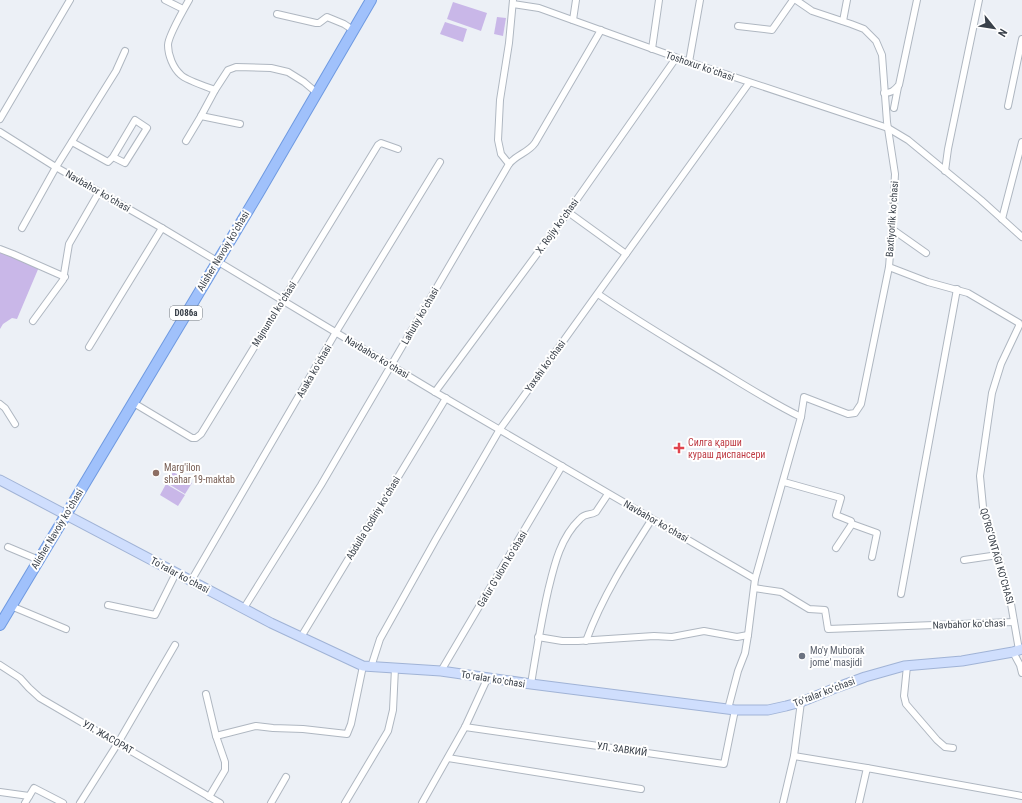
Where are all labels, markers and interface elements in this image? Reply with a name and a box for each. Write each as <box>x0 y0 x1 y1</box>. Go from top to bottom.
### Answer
north arrow <box>974 8 1014 48</box>
text: N <box>995 27 1010 39</box>
street label: Toshoxur koʻchasi <box>664 49 736 83</box>
street label: Navbahor koʻchasi <box>64 168 132 214</box>
street label: Baxtiyorlik koʻchasi <box>884 181 900 257</box>
street label: X. Rojiy koʻchasi <box>534 197 580 255</box>
street label: Alisher Navoiy koʻchasi <box>195 209 251 293</box>
street label: Majnuntol koʻchasi <box>250 280 298 348</box>
street label: Lahutiy koʻchasi <box>399 286 441 346</box>
road number: D086a <box>170 306 202 320</box>
street label: Navbahor koʻchasi <box>343 333 411 381</box>
street label: Yaxshi koʻchasi <box>523 338 567 394</box>
street label: Asaka koʻchasi <box>294 342 334 400</box>
place label: Силга қарши кураш диспансери <box>688 437 765 460</box>
marker: Силга қарши кураш диспансери <box>673 442 685 454</box>
place label: Marg'ilon shahar 19-maktab <box>164 462 235 485</box>
marker: Marg'ilon shahar 19-maktab <box>151 468 161 478</box>
street label: Abdulla Qodiriy koʻchasi <box>344 474 402 562</box>
street label: Alisher Navoiy koʻchasi <box>29 487 85 571</box>
street label: Navbahor koʻchasi <box>622 498 690 544</box>
street label: QO‘RG‘ONTAGI KO‘CHASI <box>978 507 1016 605</box>
street label: Gafur Gʻulom koʻchasi <box>475 529 529 609</box>
street label: Toʻralar koʻchasi <box>149 555 211 595</box>
street label: Navbahor koʻchasi <box>932 617 1006 631</box>
place label: Mo'y Muborak jome' masjidi <box>809 645 865 668</box>
marker: Mo'y Muborak jome' masjidi <box>797 651 807 661</box>
street label: Toʻralar koʻchasi <box>460 668 526 690</box>
street label: Toʻralar koʻchasi <box>792 675 856 709</box>
street label: УЛ. ЖАСОРАТ <box>81 718 135 756</box>
street label: УЛ. ЗАВКИЙ <box>596 739 648 758</box>

